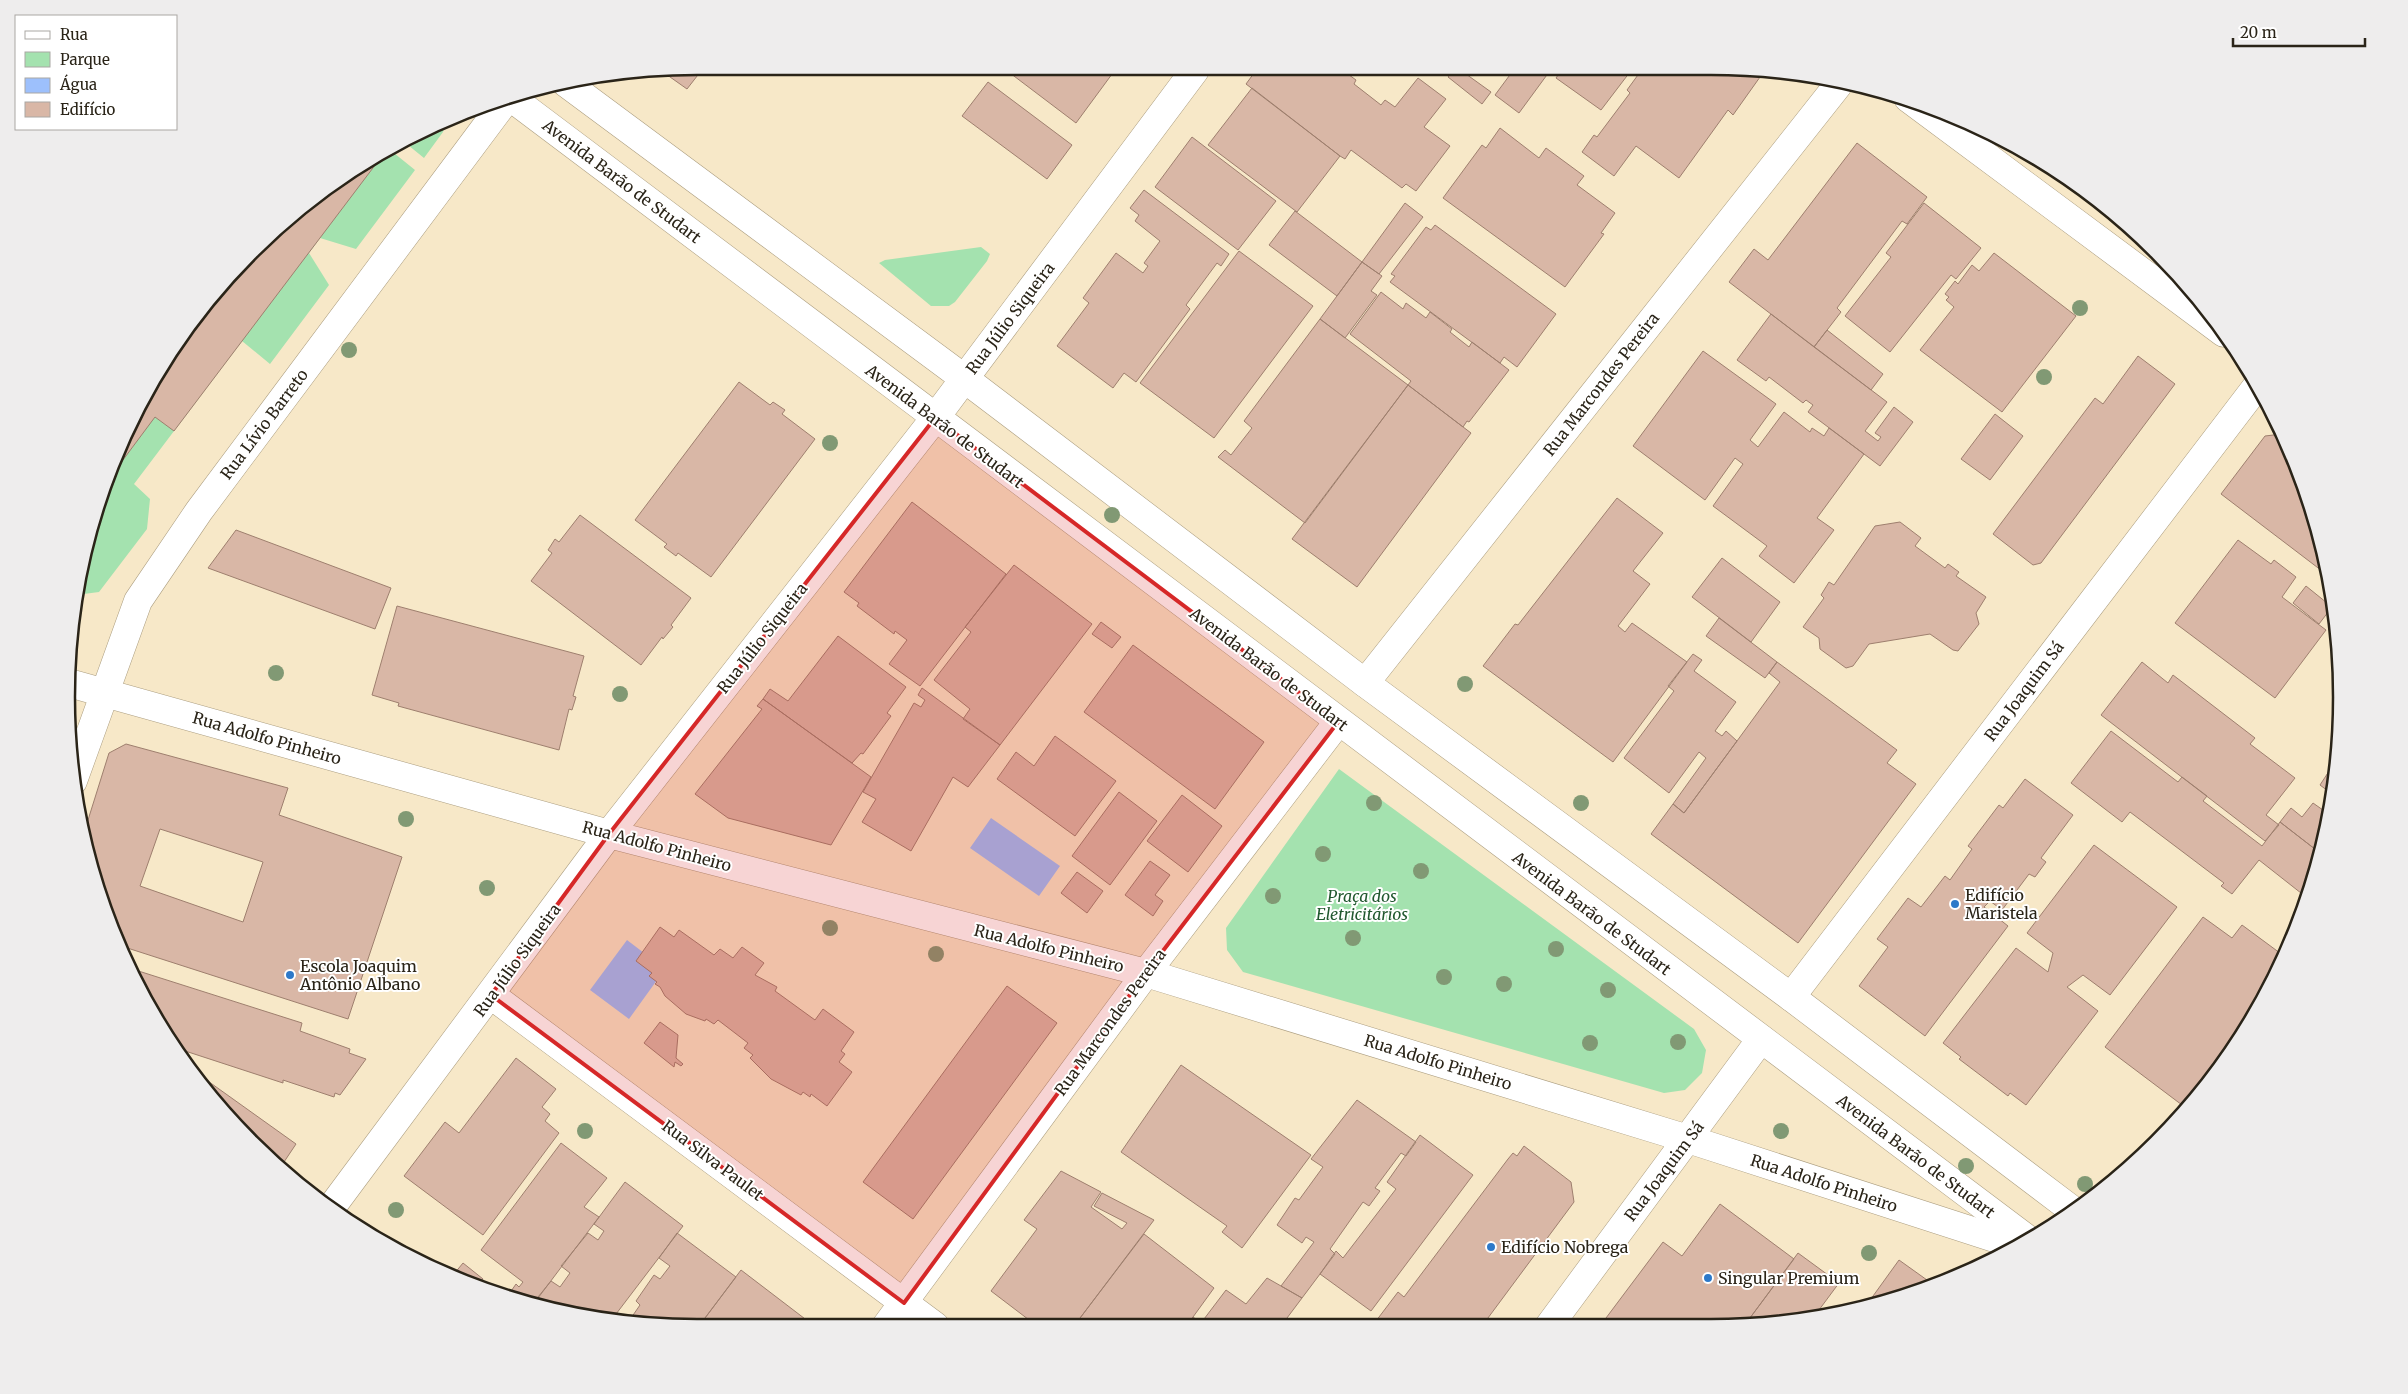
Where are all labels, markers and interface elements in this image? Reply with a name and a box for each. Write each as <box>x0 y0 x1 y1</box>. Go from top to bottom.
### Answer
legend <box>15 15 178 130</box>
scale bar <box>2233 15 2366 47</box>
text: 20 m <box>2240 23 2277 42</box>
text: Rua <box>60 25 88 44</box>
text: Parque <box>60 50 110 69</box>
text: Água <box>59 74 97 94</box>
text: Edifício <box>60 100 116 119</box>
street label: Avenida Barão de Studart <box>538 114 706 248</box>
street label: Rua Júlio Siqueira <box>961 258 1059 378</box>
street label: Rua Marcondes Pereira <box>1539 308 1663 460</box>
street label: Avenida Barão de Studart <box>861 359 1029 493</box>
street label: Rua Lívio Barreto <box>216 365 312 483</box>
street label: Rua Júlio Siqueira <box>713 578 812 697</box>
street label: Avenida Barão de Studart <box>1185 602 1353 736</box>
street label: Rua Joaquim Sá <box>1980 637 2068 745</box>
street label: Rua Adolfo Pinheiro <box>190 707 344 769</box>
street label: Rua Adolfo Pinheiro <box>580 816 734 876</box>
street label: Avenida Barão de Studart <box>1508 846 1676 980</box>
place label: Edifício Maristela <box>1965 885 2038 923</box>
park label: Praça dos Eletricitários <box>1316 886 1408 924</box>
marker: Edifício Maristela <box>1949 898 1961 910</box>
street label: Rua Júlio Siqueira <box>469 899 565 1020</box>
street label: Rua Adolfo Pinheiro <box>972 920 1126 976</box>
street label: Rua Marcondes Pereira <box>1050 944 1170 1099</box>
place label: Escola Joaquim Antônio Albano <box>299 956 420 994</box>
marker: Escola Joaquim Antônio Albano <box>284 969 296 981</box>
street label: Rua Adolfo Pinheiro <box>1362 1030 1514 1094</box>
street label: Avenida Barão de Studart <box>1832 1089 2000 1223</box>
street label: Rua Silva Paulet <box>658 1115 768 1205</box>
street label: Rua Joaquim Sá <box>1620 1117 1708 1225</box>
street label: Rua Adolfo Pinheiro <box>1748 1150 1900 1216</box>
place label: Edifício Nobrega <box>1501 1237 1629 1257</box>
marker: Edifício Nobrega <box>1485 1241 1497 1253</box>
place label: Singular Premium <box>1718 1268 1859 1288</box>
marker: Singular Premium <box>1702 1272 1714 1284</box>

